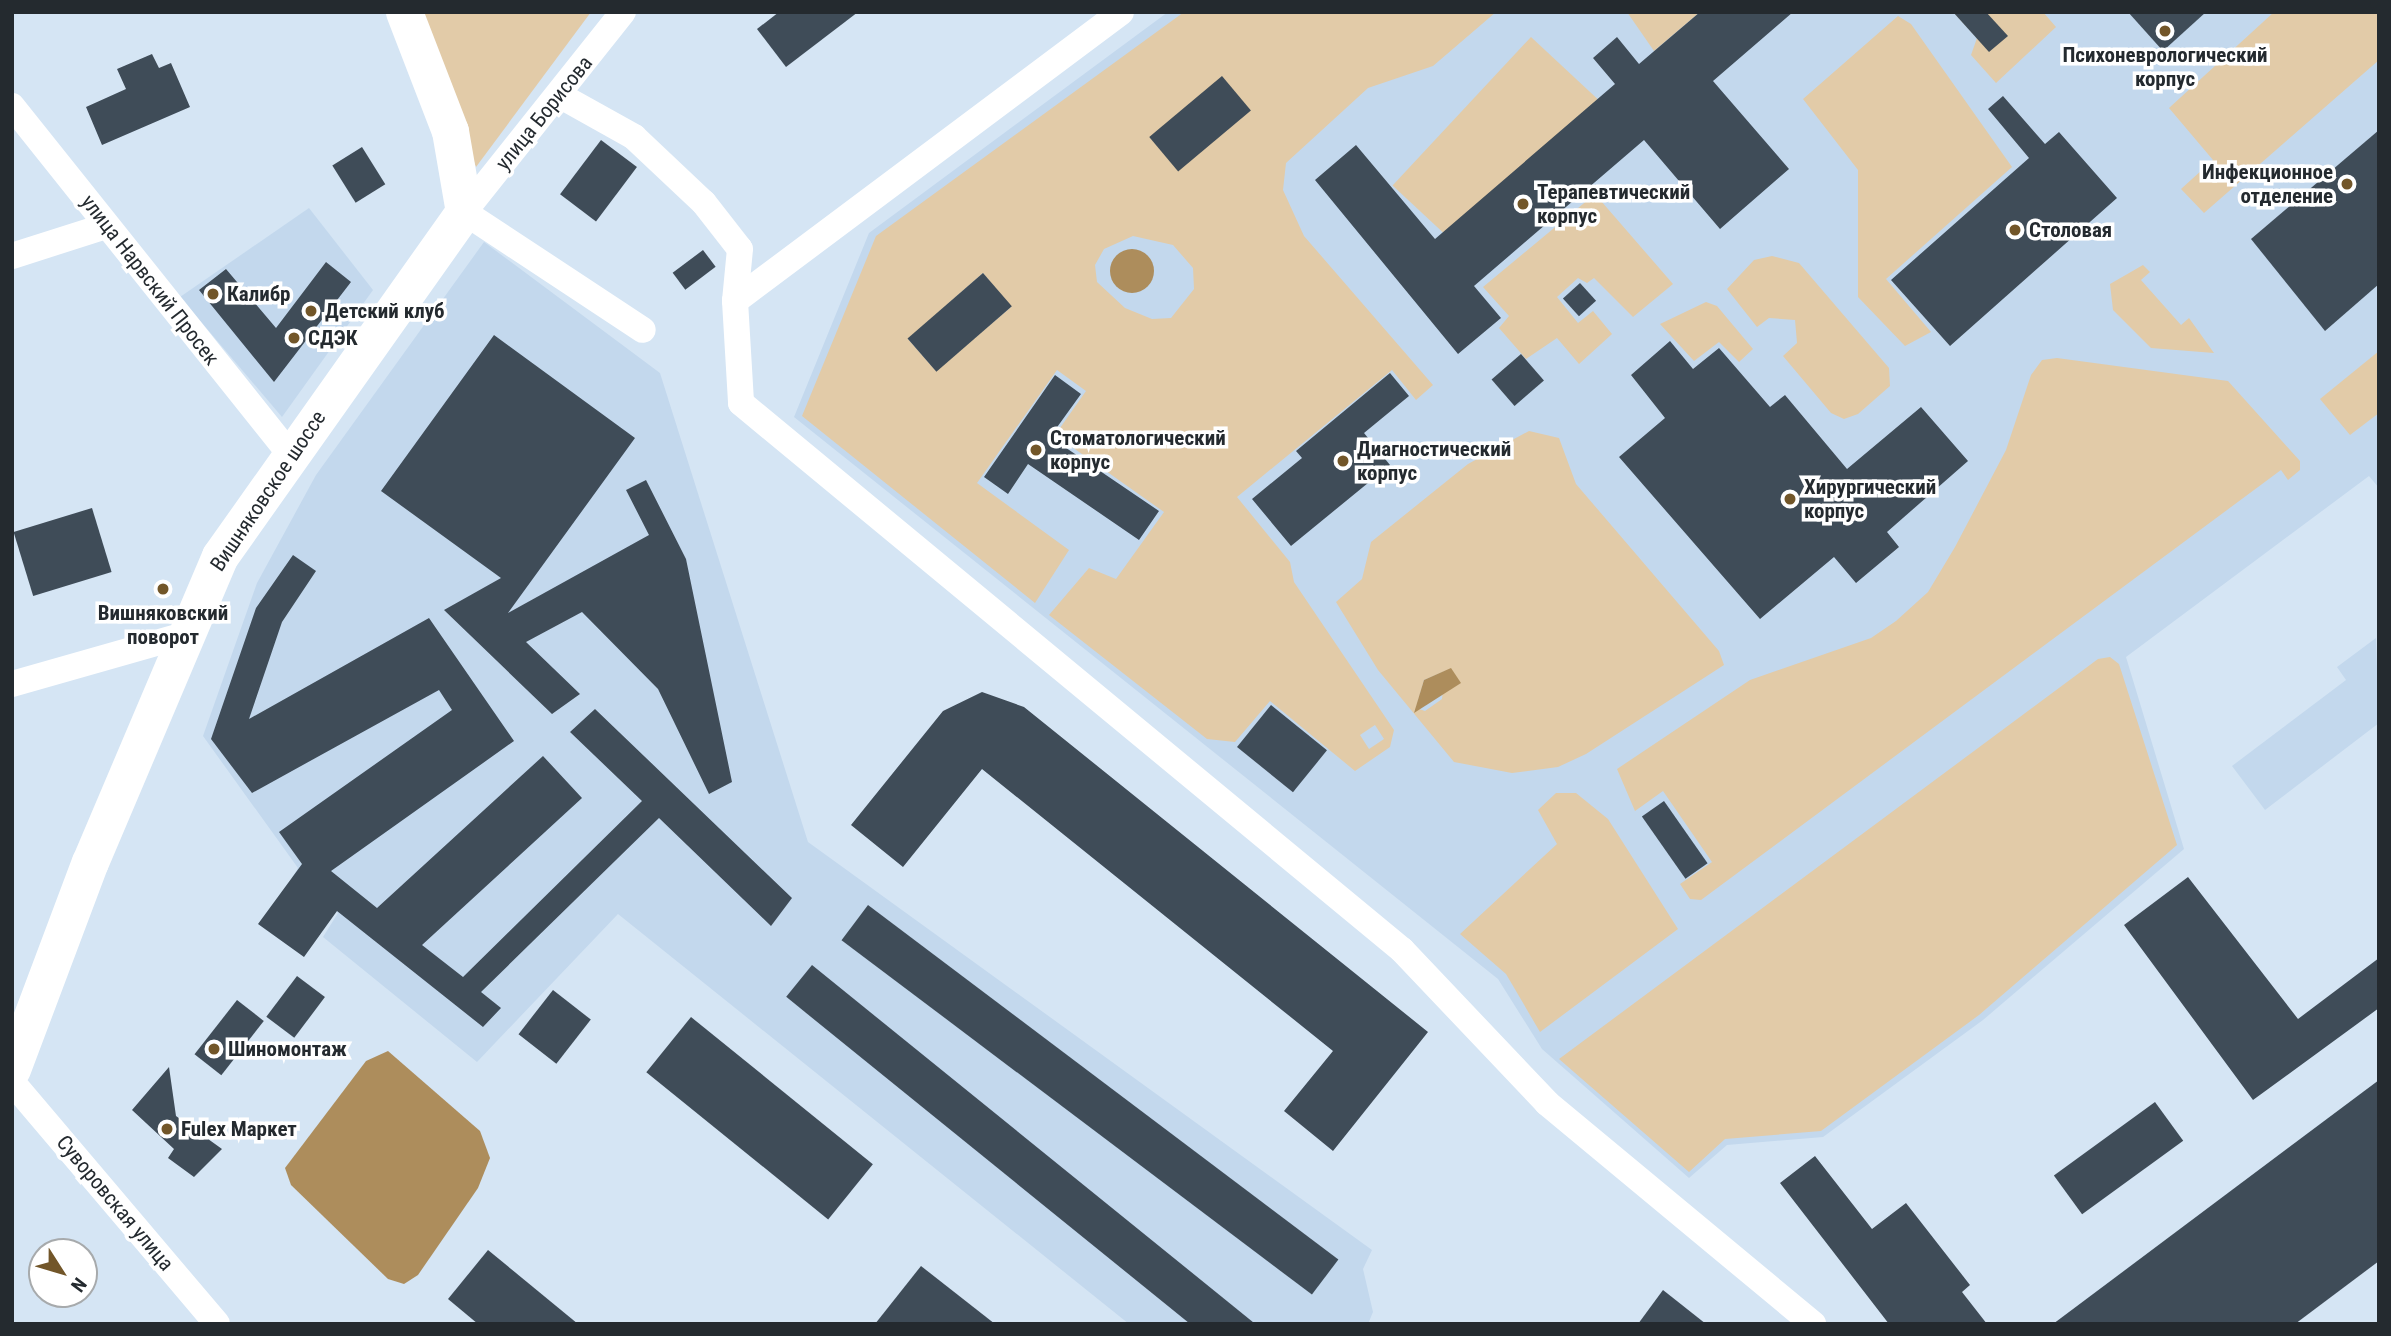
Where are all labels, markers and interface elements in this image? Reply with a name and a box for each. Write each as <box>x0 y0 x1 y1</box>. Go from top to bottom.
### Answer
marker: Психоневрологический корпус <box>2157 23 2173 39</box>
place label: Психоневрологический корпус <box>2062 42 2268 92</box>
street label: улица Борисова <box>490 51 598 175</box>
place label: Инфекционное отделение <box>2202 159 2333 209</box>
marker: Инфекционное отделение <box>2339 176 2355 192</box>
place label: Терапевтический корпус <box>1537 179 1690 229</box>
street label: улица Нарвский Просек <box>76 190 224 370</box>
marker: Терапевтический корпус <box>1515 196 1531 212</box>
place label: Столовая <box>2029 217 2112 243</box>
marker: Столовая <box>2007 222 2023 238</box>
place label: Калибр <box>227 281 291 307</box>
marker: Калибр <box>205 286 221 302</box>
place label: Детский клуб <box>325 298 445 324</box>
marker: Детский клуб <box>303 303 319 319</box>
place label: СДЭК <box>308 325 357 351</box>
marker: СДЭК <box>286 330 302 346</box>
street label: Вишняковское шоссе <box>205 406 331 576</box>
place label: Стоматологический корпус <box>1050 425 1226 475</box>
place label: Диагностический корпус <box>1357 436 1511 486</box>
marker: Стоматологический корпус <box>1028 442 1044 458</box>
marker: Диагностический корпус <box>1335 453 1351 469</box>
place label: Хирургический корпус <box>1804 474 1936 524</box>
marker: Хирургический корпус <box>1782 491 1798 507</box>
marker: Вишняковский поворот <box>155 581 171 597</box>
place label: Вишняковский поворот <box>98 600 228 650</box>
place label: Шиномонтаж <box>228 1036 347 1062</box>
marker: Шиномонтаж <box>206 1041 222 1057</box>
place label: Fulex Маркет <box>181 1116 297 1142</box>
marker: Fulex Маркет <box>159 1121 175 1137</box>
street label: Суворовская улица <box>51 1130 179 1276</box>
north arrow <box>28 1238 98 1308</box>
text: N <box>66 1273 91 1296</box>

